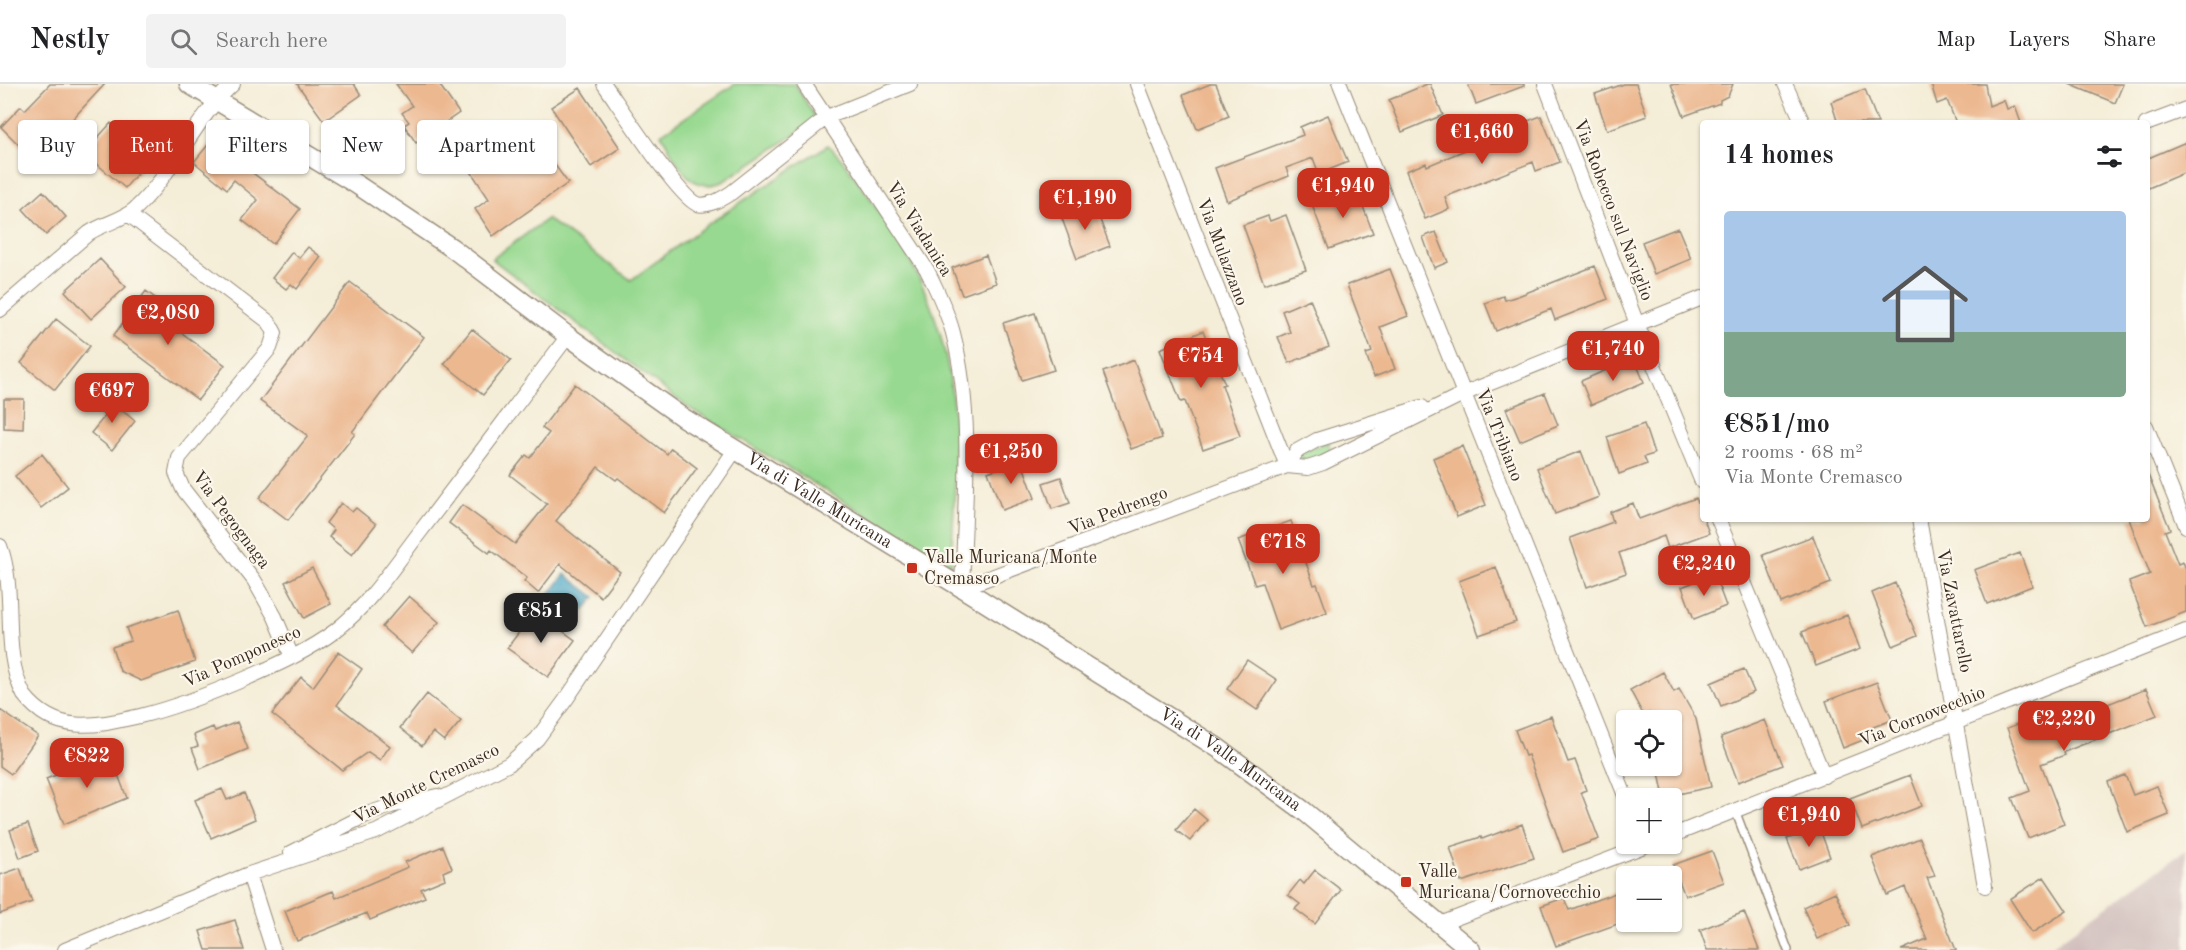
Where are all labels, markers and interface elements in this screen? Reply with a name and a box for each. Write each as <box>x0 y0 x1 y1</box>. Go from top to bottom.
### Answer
search box <box>146 14 566 68</box>
icon: search <box>167 25 200 58</box>
text: Nestly <box>30 27 110 55</box>
text: Search here <box>215 30 328 52</box>
text: Map <box>1936 30 1975 51</box>
text: Layers <box>2008 30 2070 51</box>
text: Share <box>2103 30 2156 51</box>
pin: €1,660 <box>1433 114 1531 165</box>
street label: Via Robecco sul Naviglio <box>1570 117 1656 303</box>
chip: Buy <box>18 120 97 174</box>
chip: Rent <box>109 120 194 174</box>
chip: Filters <box>206 120 309 174</box>
chip: New <box>321 120 405 174</box>
chip: Apartment <box>417 120 557 174</box>
text: €1,660 <box>1450 123 1514 143</box>
icon: filters <box>2093 140 2126 173</box>
text: 14 homes <box>1724 143 1833 169</box>
pin: €1,940 <box>1294 168 1392 219</box>
text: €1,940 <box>1311 177 1375 197</box>
street label: Via Viadanica <box>883 178 955 280</box>
pin: €1,190 <box>1036 180 1134 231</box>
text: €1,190 <box>1053 189 1117 209</box>
street label: Via Mulazzano <box>1193 196 1251 308</box>
icon: home <box>1871 250 1979 358</box>
pin: €2,080 <box>119 295 217 346</box>
text: €2,080 <box>136 304 200 324</box>
pin: €1,740 <box>1564 331 1662 382</box>
pin: €754 <box>1165 338 1237 389</box>
text: €1,740 <box>1581 340 1645 360</box>
text: €754 <box>1178 347 1224 367</box>
pin: €697 <box>76 373 148 424</box>
text: €697 <box>89 382 135 402</box>
street label: Via Tribiano <box>1472 386 1526 484</box>
text: €851/mo <box>1724 412 1830 438</box>
pin: €1,250 <box>962 434 1060 485</box>
text: €1,250 <box>979 443 1043 463</box>
text: 2 rooms · 68 m² <box>1724 443 1863 463</box>
street label: Via di Valle Muricana <box>743 449 896 552</box>
street label: Via Pegognaga <box>189 468 273 572</box>
text: Via Monte Cremasco <box>1724 468 1903 488</box>
street label: Via Pedrengo <box>1066 484 1170 538</box>
pin: €718 <box>1247 524 1319 575</box>
text: €718 <box>1260 533 1306 553</box>
pin: €2,240 <box>1655 546 1753 597</box>
street label: Via Zavattarello <box>1933 548 1975 674</box>
place label: Valle Muricana/Monte Cremasco <box>924 549 1097 588</box>
text: €2,240 <box>1672 555 1736 575</box>
marker: Valle Muricana/Monte Cremasco <box>905 561 919 575</box>
pin: €851 <box>505 593 577 644</box>
text: €851 <box>518 602 564 622</box>
street label: Via Pomponesco <box>180 623 304 691</box>
street label: Via Cornovecchio <box>1856 683 1988 751</box>
pin: €2,220 <box>2015 701 2113 752</box>
street label: Via di Valle Muricana <box>1156 705 1305 815</box>
map controls <box>1616 710 1682 932</box>
button: locate <box>1616 710 1682 776</box>
text: €2,220 <box>2032 710 2096 730</box>
pin: €822 <box>51 738 123 789</box>
street label: Via Monte Cremasco <box>350 741 502 827</box>
text: €822 <box>64 747 110 767</box>
button: + <box>1616 788 1682 854</box>
pin: €1,940 <box>1760 797 1858 848</box>
text: €1,940 <box>1777 806 1841 826</box>
place label: Valle Muricana/Cornovecchio <box>1418 863 1601 902</box>
button: − <box>1616 866 1682 932</box>
marker: Valle Muricana/Cornovecchio <box>1399 875 1413 889</box>

